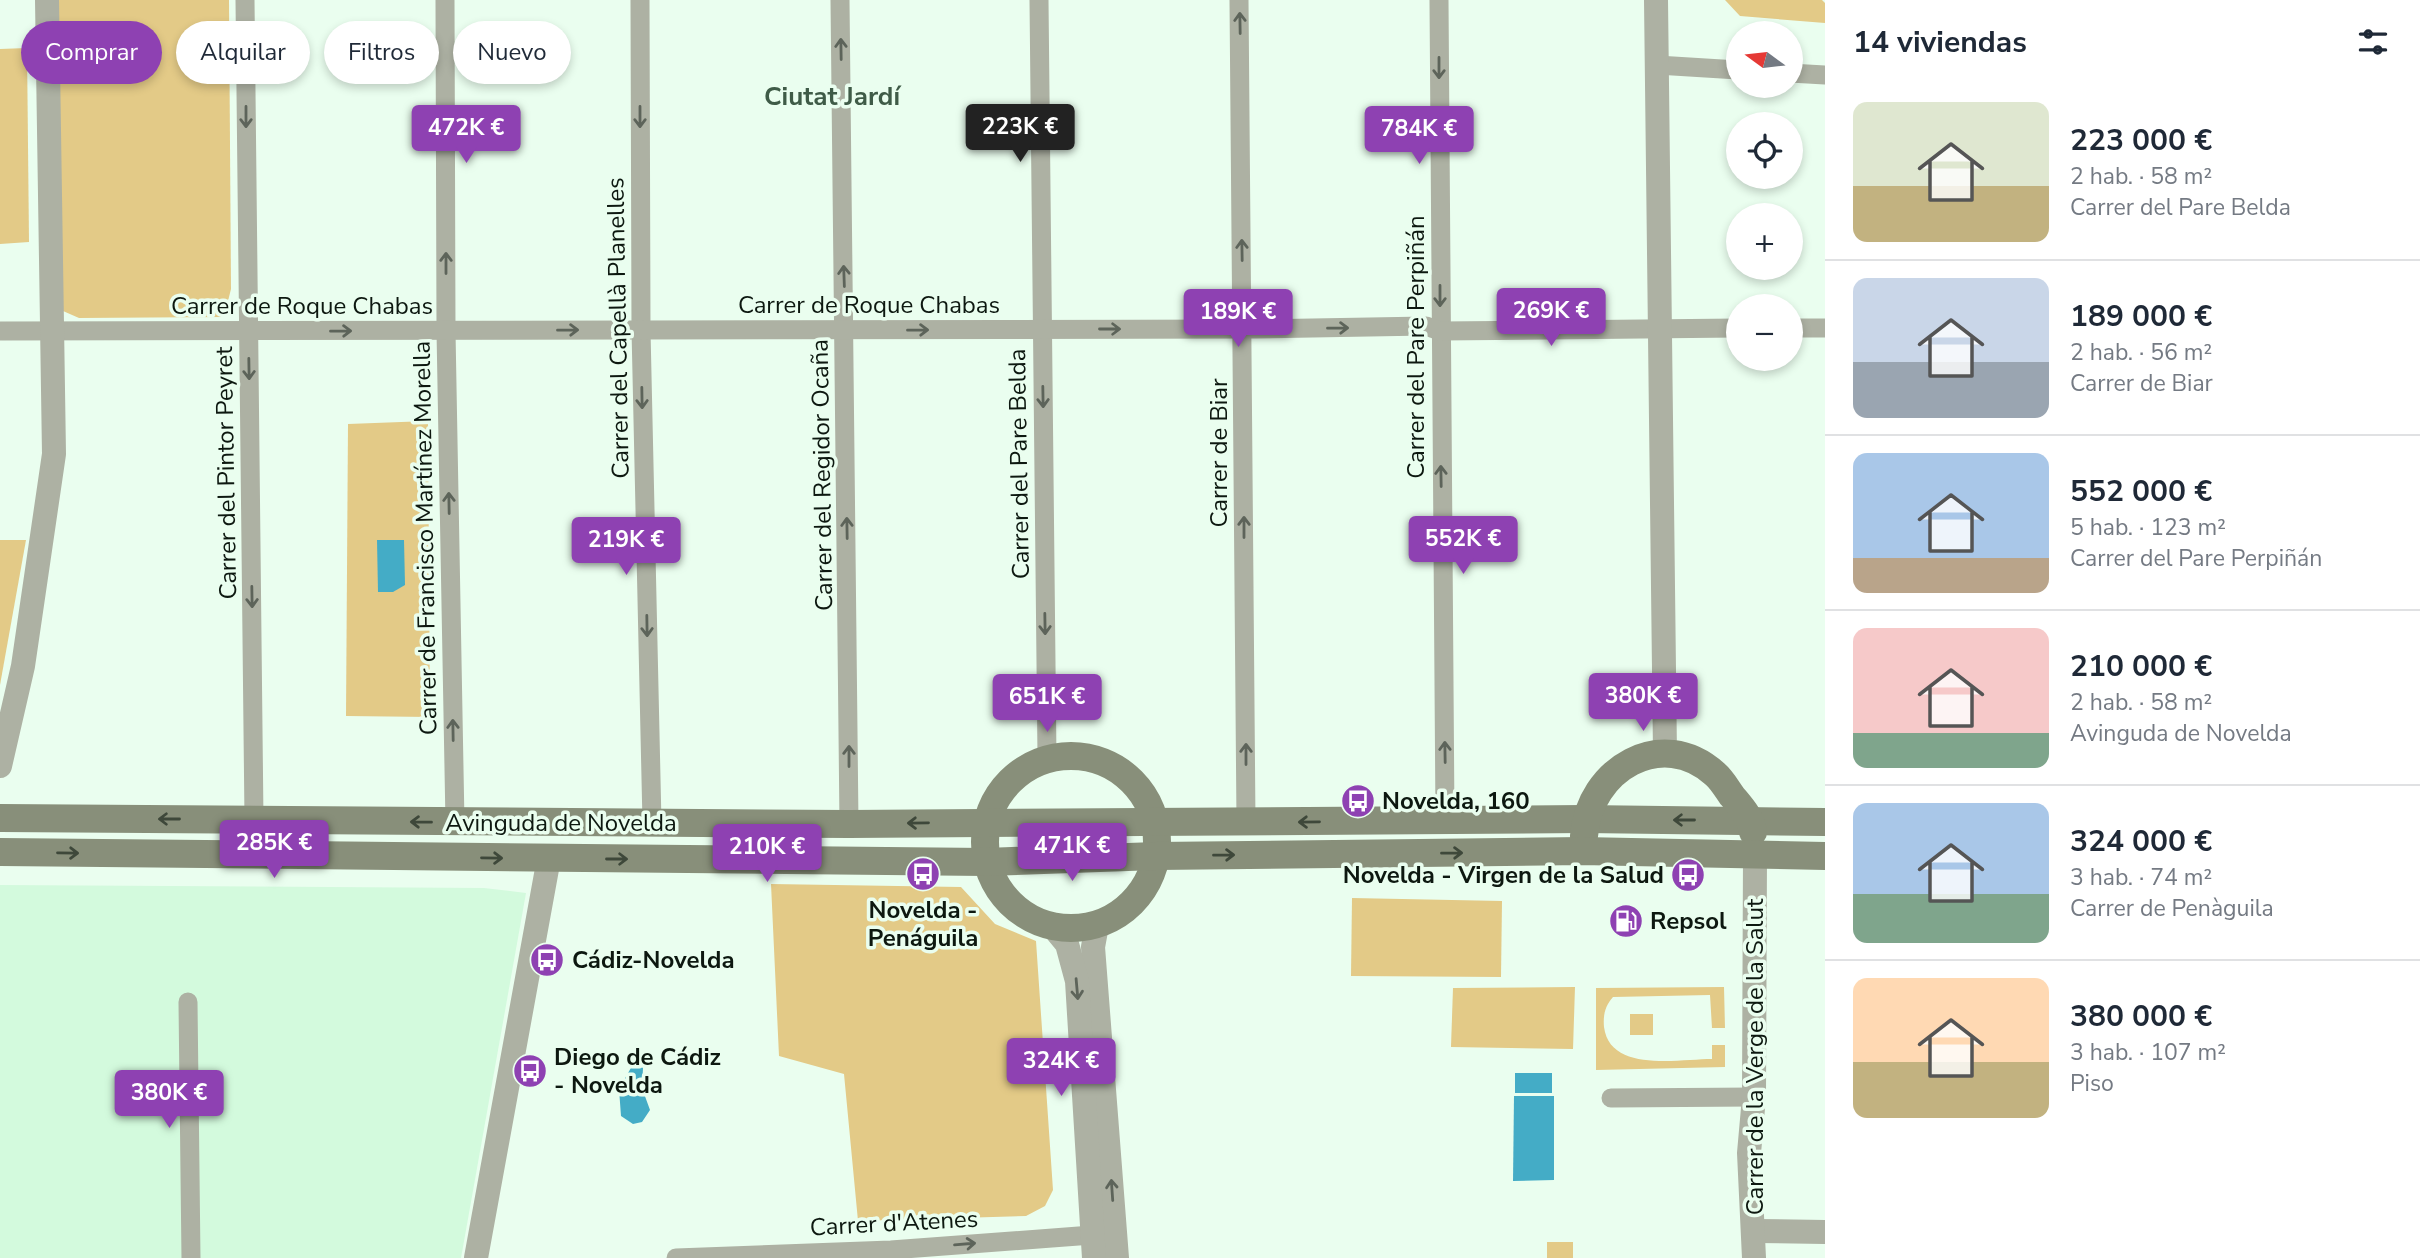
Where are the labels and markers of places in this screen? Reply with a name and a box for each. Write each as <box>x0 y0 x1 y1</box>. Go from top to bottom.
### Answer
pin: 223K € <box>963 104 1077 164</box>
pin: 472K € <box>409 106 523 165</box>
pin: 784K € <box>1362 106 1476 166</box>
pin: 269K € <box>1494 288 1608 348</box>
pin: 189K € <box>1181 290 1295 349</box>
pin: 552K € <box>1406 516 1520 576</box>
pin: 219K € <box>569 518 683 577</box>
pin: 651K € <box>990 674 1104 734</box>
pin: 380K € <box>1586 674 1700 733</box>
bus stop icon: Novelda, 160 <box>1339 782 1377 820</box>
place label: Novelda, 160 <box>1382 785 1530 817</box>
pin: 285K € <box>217 820 331 880</box>
pin: 210K € <box>710 824 824 884</box>
pin: 471K € <box>1015 824 1129 883</box>
bus stop icon: Novelda - Penáguila <box>904 855 942 893</box>
bus stop icon: Novelda - Virgen de la Salud <box>1669 856 1707 894</box>
place label: Novelda - Virgen de la Salud <box>1343 859 1664 891</box>
place label: Novelda - Penáguila <box>868 894 978 954</box>
fuel station icon: Repsol <box>1607 902 1645 940</box>
place label: Repsol <box>1650 905 1727 937</box>
bus stop icon: Cádiz-Novelda <box>528 941 566 979</box>
place label: Cádiz-Novelda <box>572 944 735 976</box>
pin: 324K € <box>1004 1038 1118 1098</box>
place label: Diego de Cádiz - Novelda <box>554 1041 721 1101</box>
bus stop icon: Diego de Cádiz - Novelda <box>511 1052 549 1090</box>
pin: 380K € <box>112 1070 226 1130</box>

